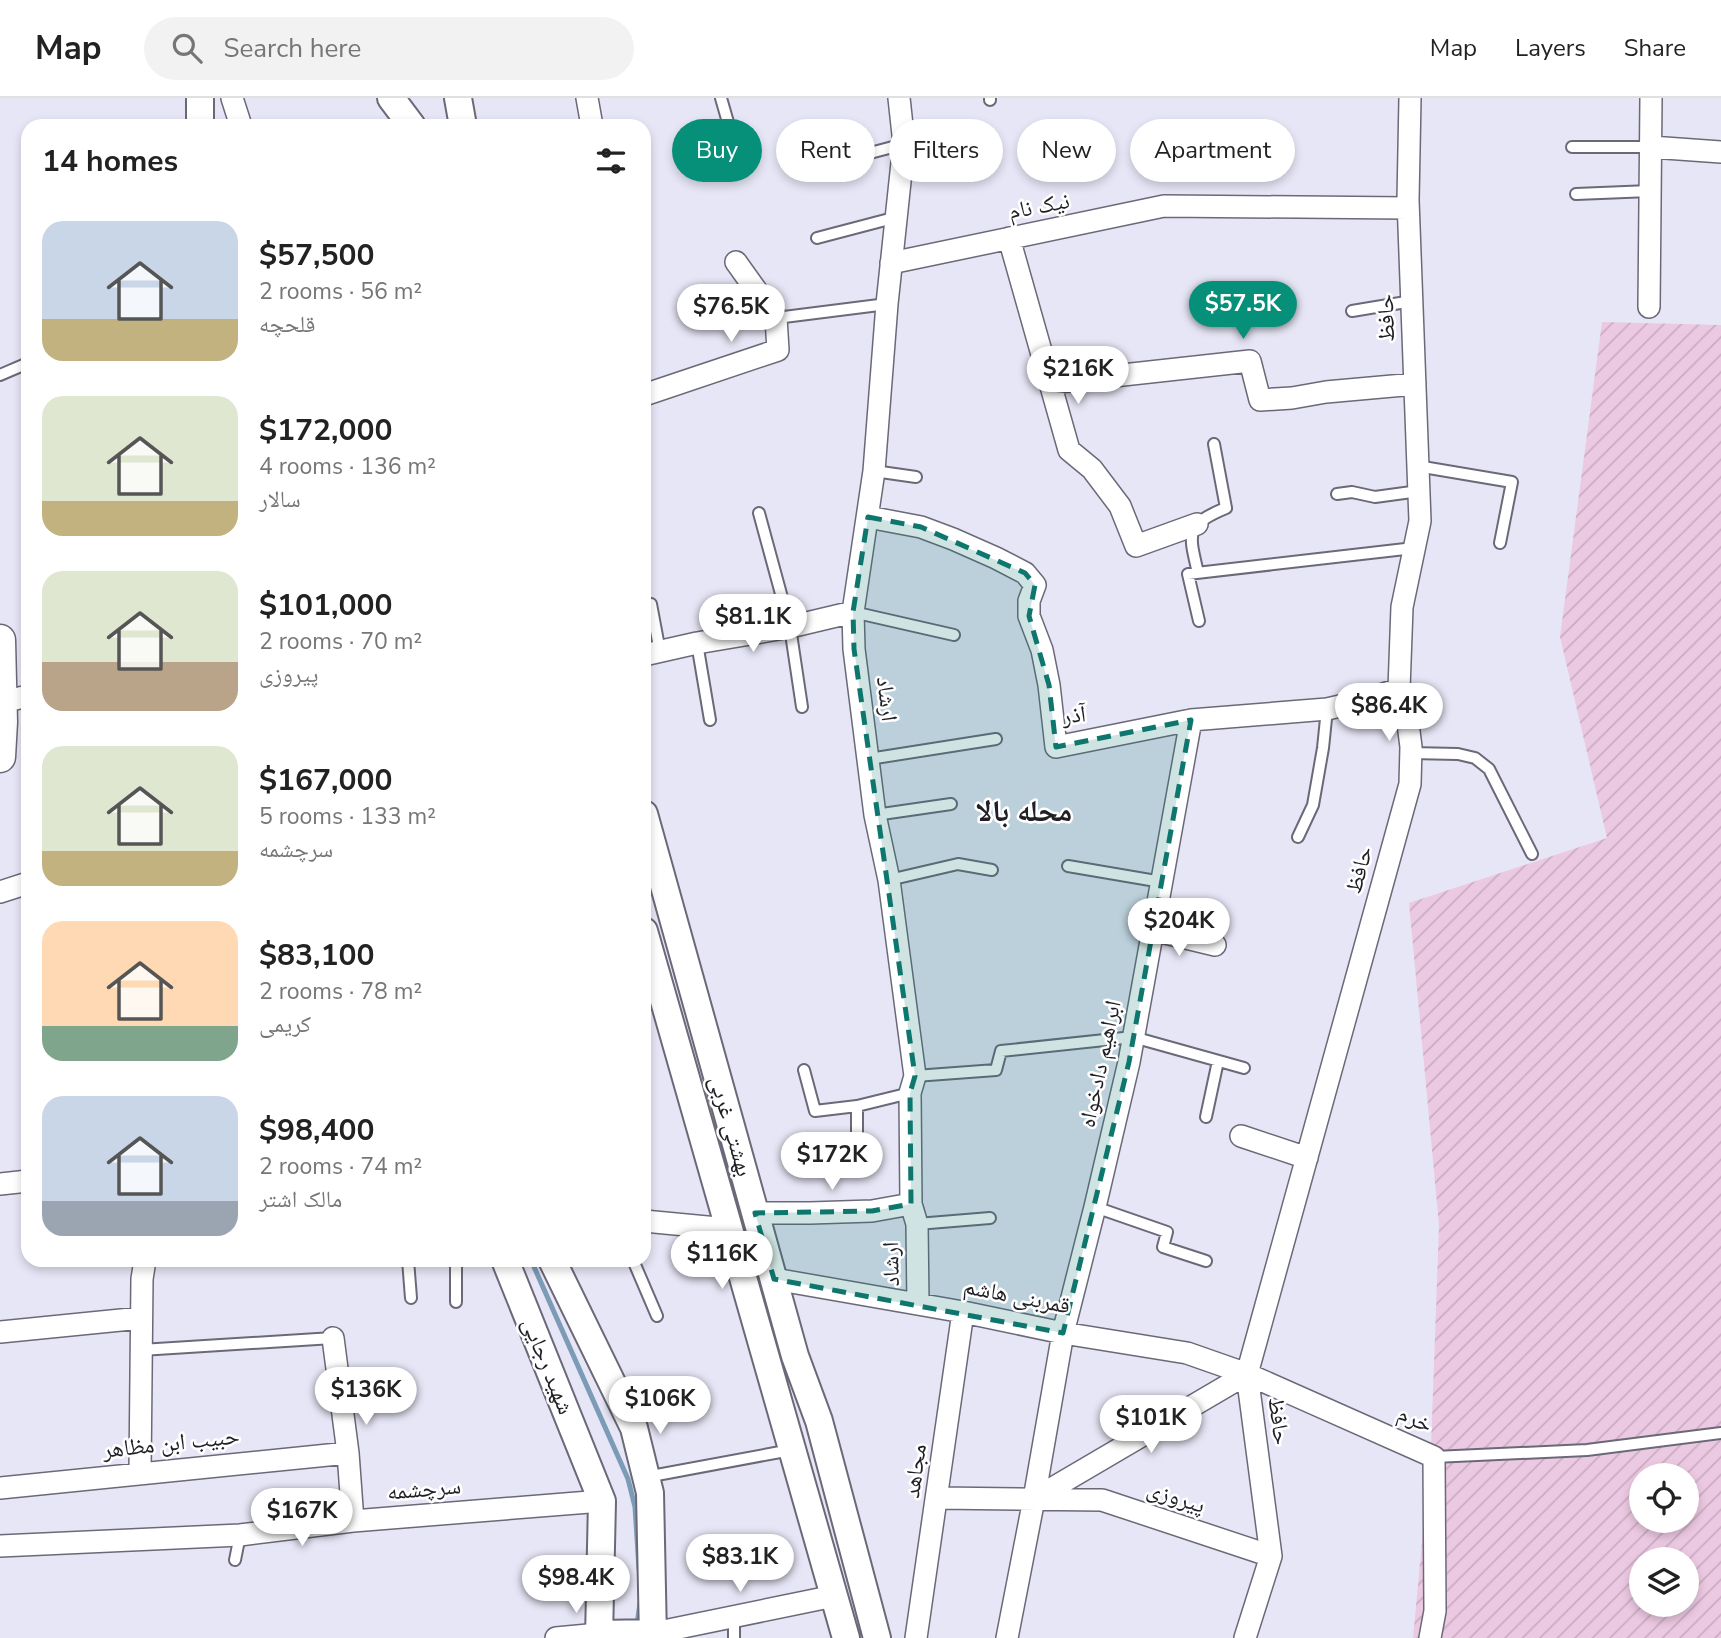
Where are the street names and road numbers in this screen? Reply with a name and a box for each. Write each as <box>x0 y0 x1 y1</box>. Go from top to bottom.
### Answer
street label: نیک نام <box>1006 185 1072 227</box>
street label: حافظ <box>1370 294 1402 342</box>
street label: ارشاد <box>869 675 905 723</box>
street label: آذر <box>1059 698 1089 732</box>
street label: حافظ <box>1338 843 1380 897</box>
street label: ابراهیم دادخواه <box>1071 998 1129 1130</box>
street label: بهشتی غربی <box>702 1072 760 1180</box>
street label: ارشاد <box>875 1241 907 1287</box>
street label: قمربنی هاشم <box>961 1270 1073 1322</box>
street label: شهید رجایی <box>515 1313 581 1419</box>
street label: حافظ <box>1260 1395 1298 1447</box>
street label: خرم <box>1393 1398 1437 1440</box>
street label: حبیب ابن مظاهر <box>100 1420 241 1466</box>
street label: مجاهد <box>896 1442 934 1500</box>
street label: سرچشمه <box>386 1470 462 1508</box>
street label: پیروزی <box>1143 1473 1209 1521</box>

